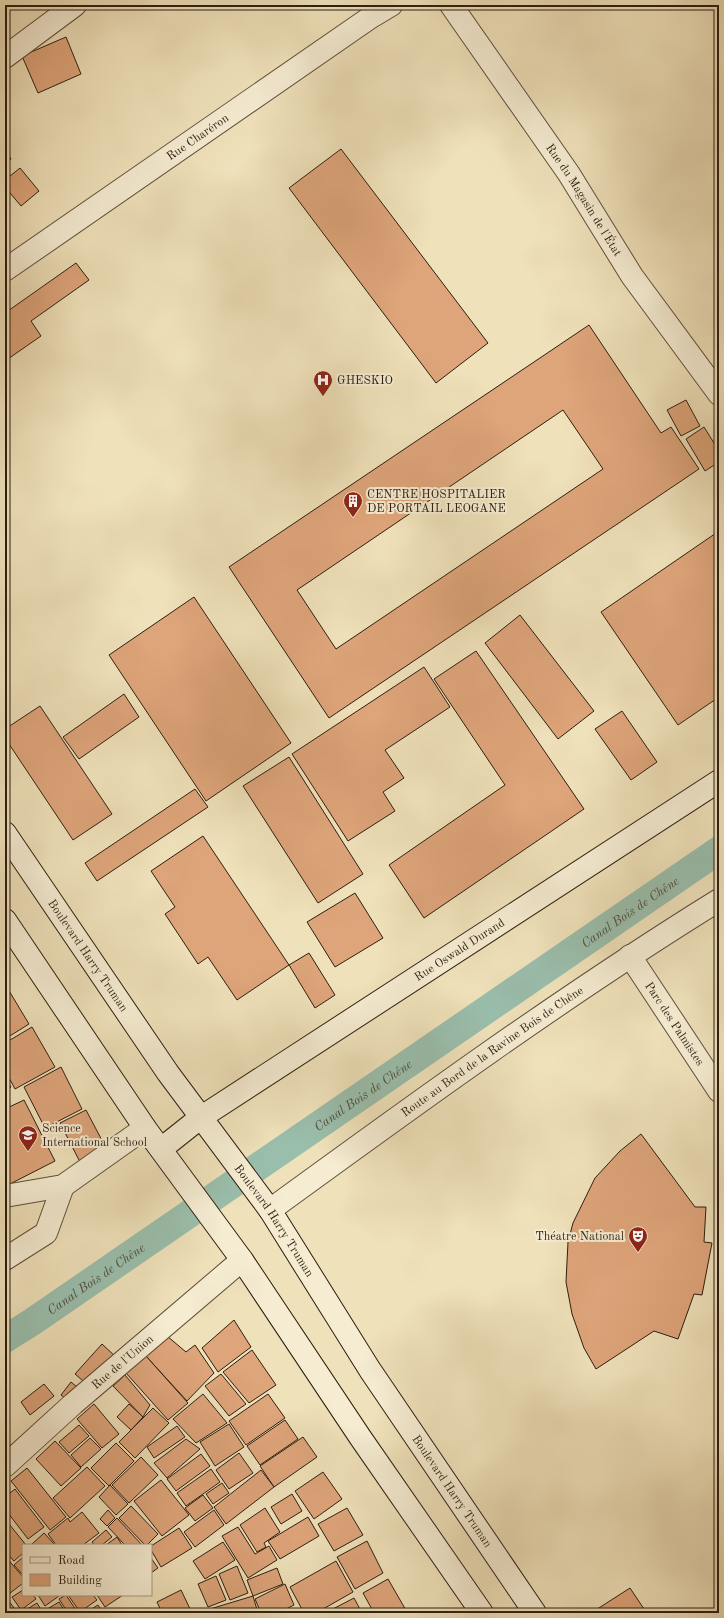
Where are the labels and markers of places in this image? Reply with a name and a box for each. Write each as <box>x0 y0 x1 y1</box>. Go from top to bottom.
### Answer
hospital icon: GHESKIO <box>312 369 334 397</box>
place label: GHESKIO <box>337 375 393 387</box>
place label: CENTRE HOSPITALIER DE PORTAIL LEOGANE <box>367 489 506 515</box>
building icon: CENTRE HOSPITALIER DE PORTAIL LEOGANE <box>342 490 364 518</box>
place label: Science International School <box>42 1123 147 1149</box>
school or university icon: Science International School <box>17 1124 39 1152</box>
theatre icon: Théatre National <box>627 1225 649 1253</box>
place label: Théatre National <box>535 1231 624 1243</box>

